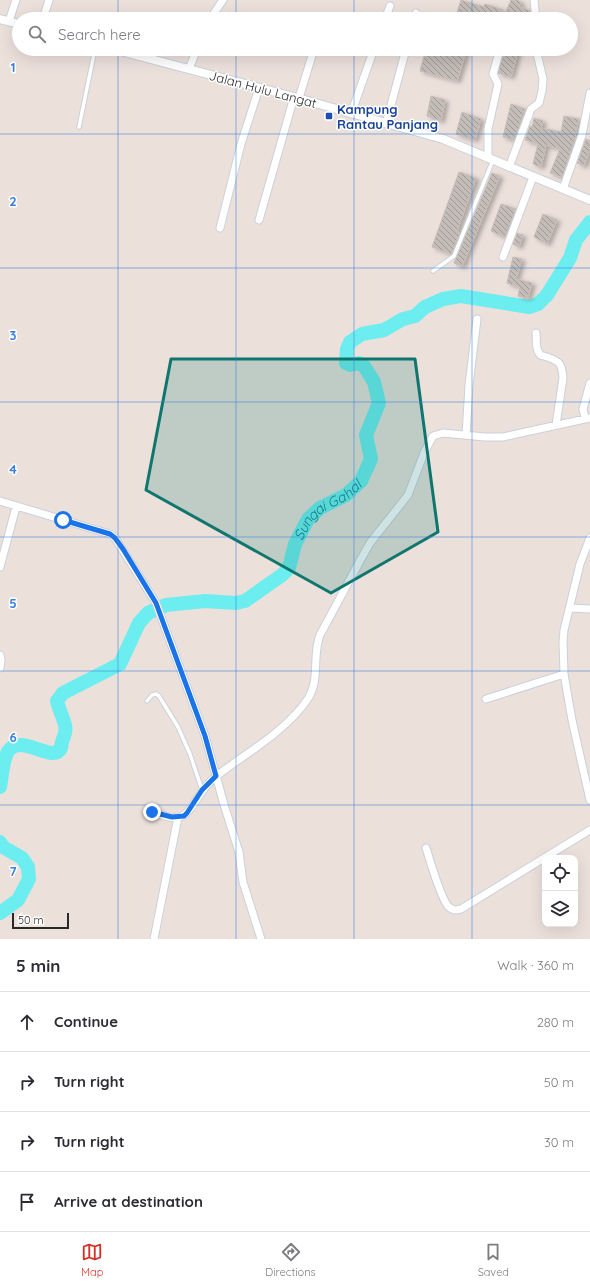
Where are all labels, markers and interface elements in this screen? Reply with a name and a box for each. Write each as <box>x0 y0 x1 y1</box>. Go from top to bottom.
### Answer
search box <box>12 12 578 56</box>
icon: search <box>26 23 48 45</box>
text: Search here <box>58 25 141 44</box>
text: 1 <box>10 59 16 75</box>
street label: Jalan Hulu Langat <box>208 67 318 111</box>
place label: Kampung Rantau Panjang <box>337 101 438 132</box>
marker: Kampung Rantau Panjang <box>324 111 334 121</box>
text: 2 <box>9 193 17 209</box>
text: 3 <box>10 327 17 343</box>
text: 4 <box>9 461 17 477</box>
water label: Sungai Gahal <box>290 475 367 543</box>
route start <box>54 511 72 529</box>
text: 5 <box>9 595 17 611</box>
text: 6 <box>9 729 17 745</box>
route end <box>143 803 161 821</box>
map controls <box>542 855 578 927</box>
button: locate <box>542 855 578 891</box>
text: 7 <box>9 863 17 879</box>
button: layers <box>542 891 578 927</box>
scale bar <box>12 911 69 930</box>
text: 50 m <box>18 913 44 927</box>
text: 5 min <box>16 955 60 976</box>
text: Walk · 360 m <box>497 957 574 973</box>
icon: ahead <box>16 1011 38 1033</box>
text: Continue <box>54 1012 118 1031</box>
text: 280 m <box>537 1014 574 1030</box>
icon: right <box>16 1071 38 1093</box>
text: Turn right <box>54 1072 125 1091</box>
text: 50 m <box>544 1074 574 1090</box>
icon: right <box>16 1131 38 1153</box>
text: Turn right <box>54 1132 125 1151</box>
text: 30 m <box>544 1134 574 1150</box>
icon: arrive <box>16 1191 38 1213</box>
text: Arrive at destination <box>54 1192 203 1211</box>
tab: Map <box>81 1241 103 1279</box>
tab: Directions <box>265 1241 316 1279</box>
tab: Saved <box>478 1241 509 1279</box>

